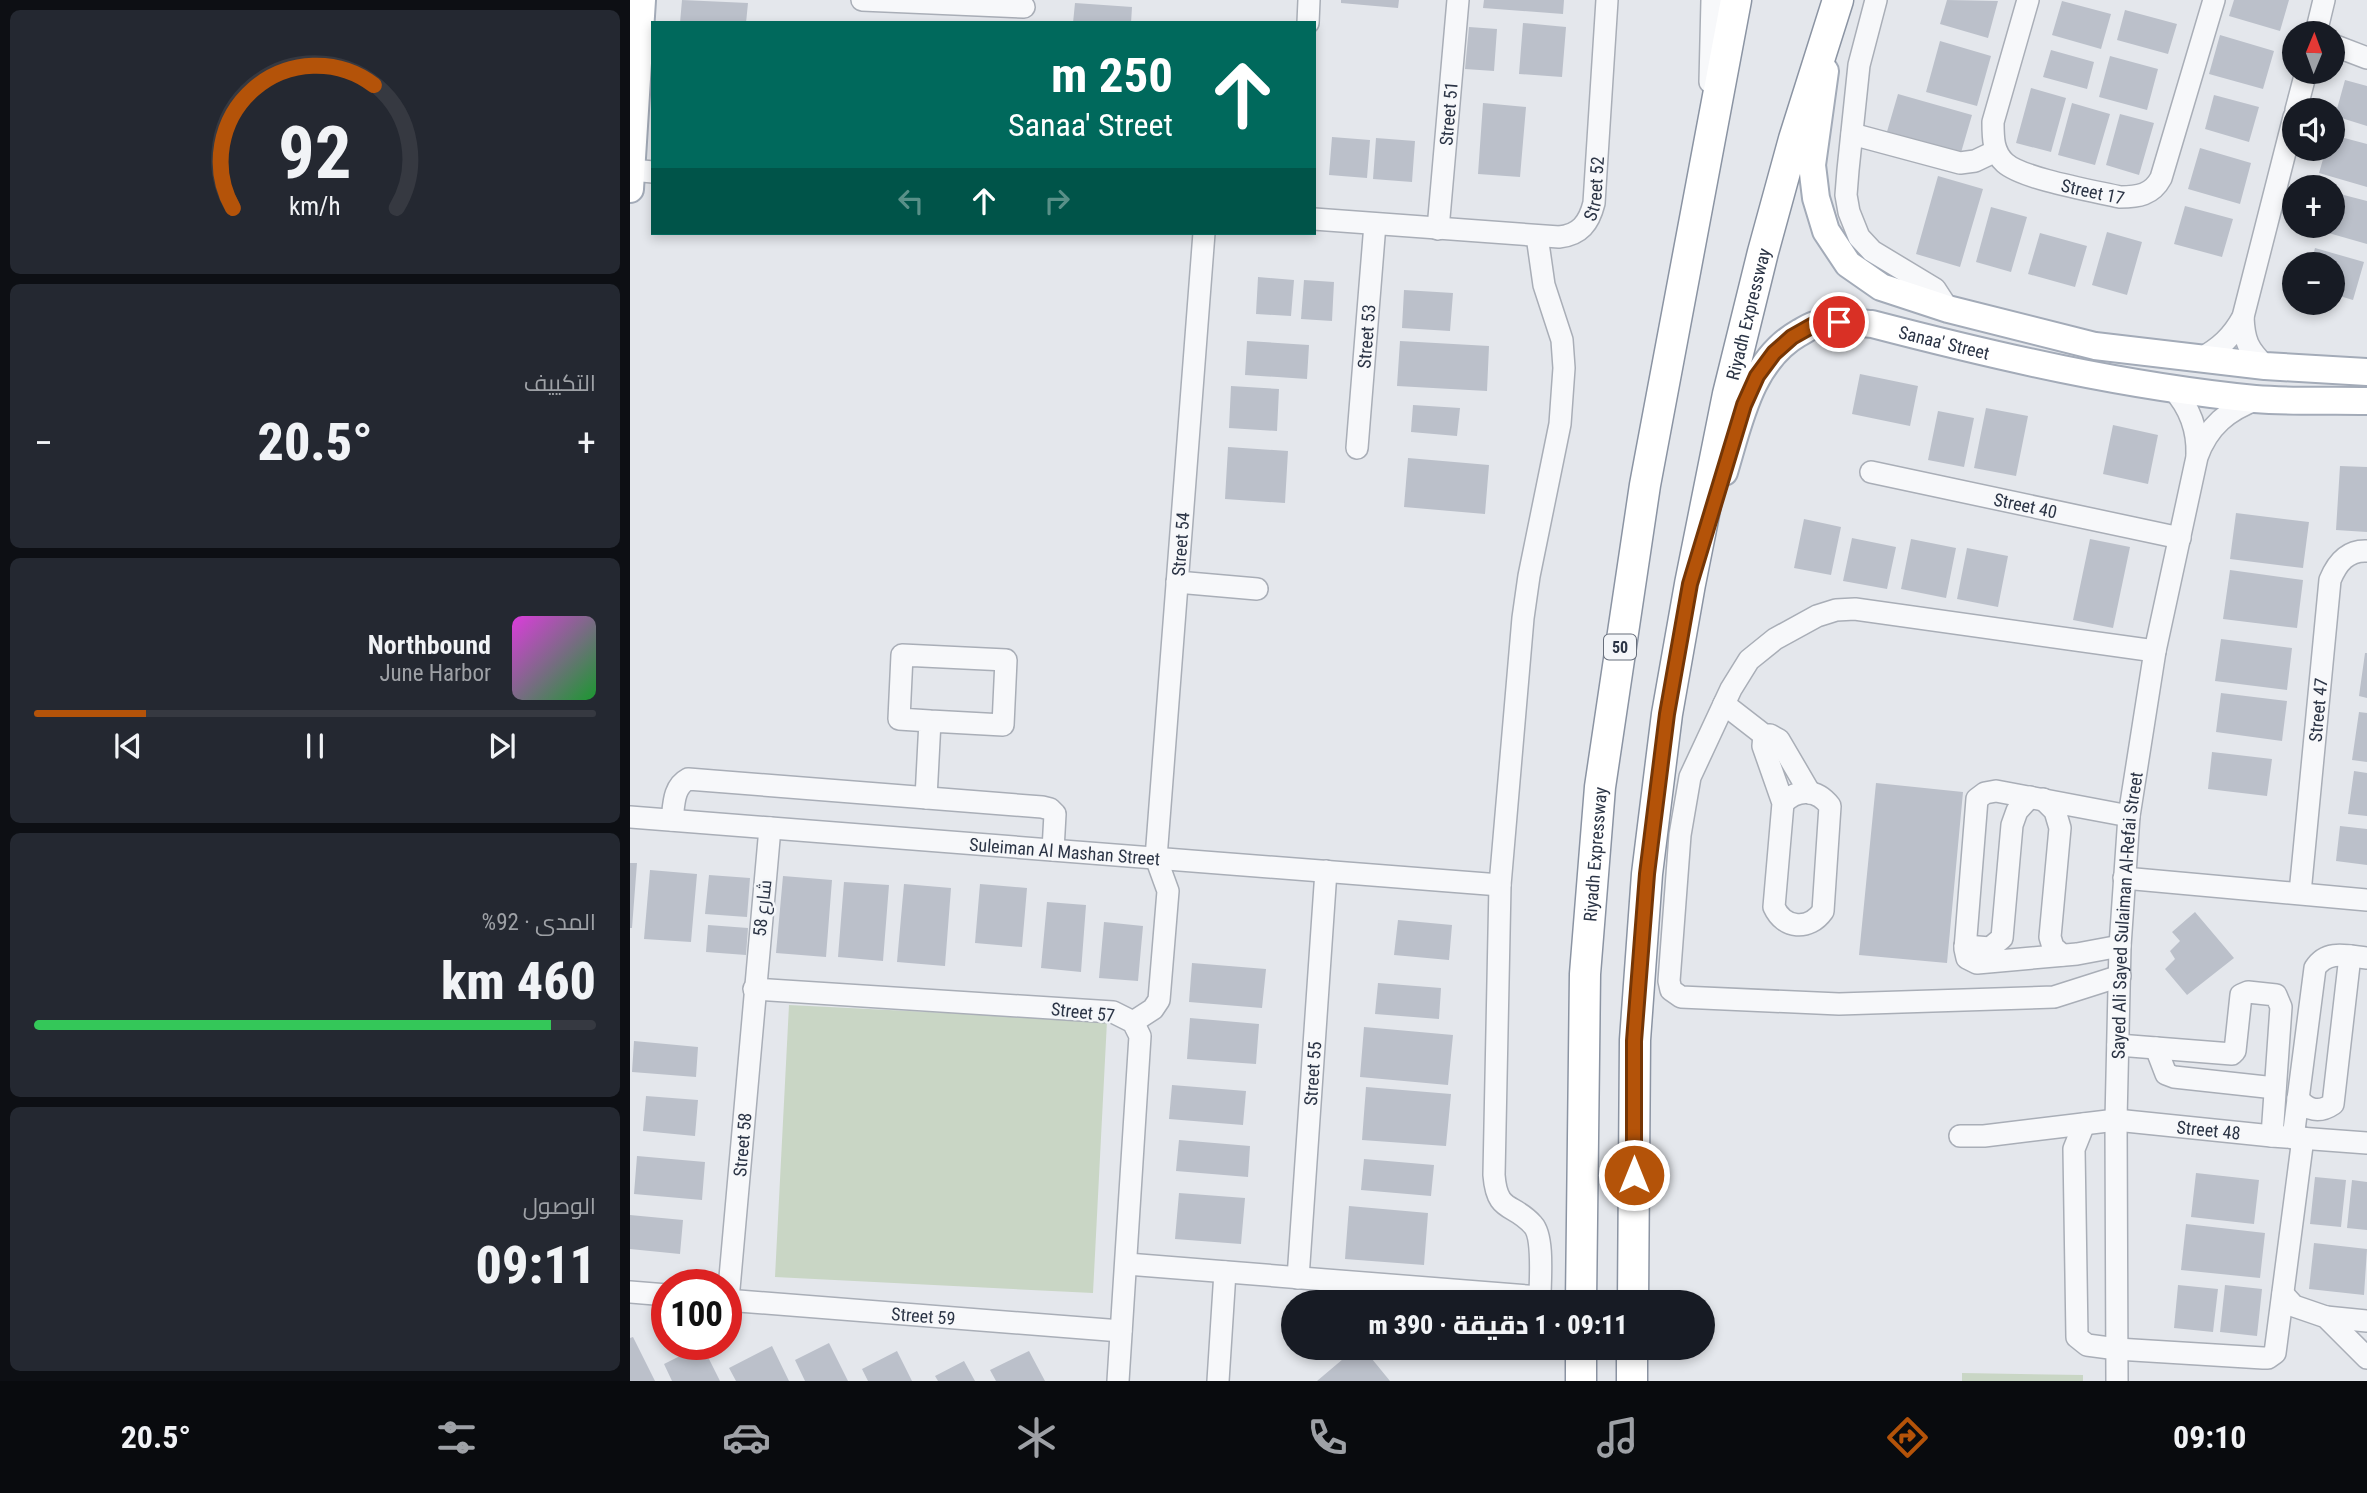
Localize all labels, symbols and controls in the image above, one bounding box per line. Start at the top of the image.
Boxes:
north arrow [2282,21,2345,84]
map controls [2282,21,2345,315]
text: 250 m [1051,47,1173,104]
icon: ahead [1197,49,1288,140]
street label: Street 51 [1435,81,1461,146]
button: sound [2282,98,2345,161]
text: Sanaa' Street [1008,106,1173,144]
text: 92 [278,110,352,196]
street label: Street 52 [1578,156,1607,224]
street label: Street 17 [2059,174,2127,208]
button: + [2282,175,2345,238]
icon: left [892,182,930,220]
icon: ahead [965,182,1003,220]
icon: right [1038,182,1076,220]
text: km/h [289,192,341,221]
street label: Riyadh Expressway [1721,245,1774,382]
button: − [2282,252,2345,315]
pin [1809,292,1869,352]
icon: arrive [1820,303,1858,341]
street label: Street 53 [1353,304,1379,369]
street label: Sanaa' Street [1897,321,1992,363]
text: التكييف [524,370,596,397]
text: 20.5° [257,412,373,473]
text: − [34,421,53,465]
text: + [577,421,596,465]
street label: Street 40 [1992,488,2059,522]
street label: Street 54 [1167,511,1193,577]
text: Northbound [368,630,491,660]
road number: 50 [1604,634,1636,660]
text: June Harbor [379,660,491,687]
street label: Street 47 [2304,677,2331,743]
icon: previous [109,727,147,765]
icon: pause [296,727,334,765]
icon: next [483,727,521,765]
street label: Sayed Ali Sayed Sulaiman Al-Refai Street [2107,770,2146,1059]
street label: Riyadh Expressway [1579,786,1611,923]
street label: Suleiman Al Mashan Street [968,833,1161,869]
street label: شارع 58 [749,879,777,938]
text: المدى · 92% [482,909,596,936]
text: 460 km [441,951,596,1012]
street label: Street 57 [1050,998,1116,1026]
street label: Street 55 [1299,1041,1325,1106]
street label: Street 58 [729,1112,755,1177]
street label: Street 48 [2176,1116,2242,1143]
position arrow [1597,1138,1671,1212]
text: الوصول [523,1193,596,1220]
text: 09:11 [476,1235,596,1296]
speed limit sign: 100 [651,1269,742,1360]
street label: Street 59 [891,1303,956,1328]
text: 09:11 · 1 دقيقة · 390 m [1368,1310,1628,1340]
icon: filters [432,1413,481,1462]
icon: car [722,1413,771,1462]
icon: climate [1012,1413,1061,1462]
icon: phone [1303,1413,1352,1462]
icon: music [1593,1413,1642,1462]
icon: directions [1883,1413,1932,1462]
text: 20.5° [121,1418,191,1456]
text: 09:10 [2173,1418,2246,1456]

